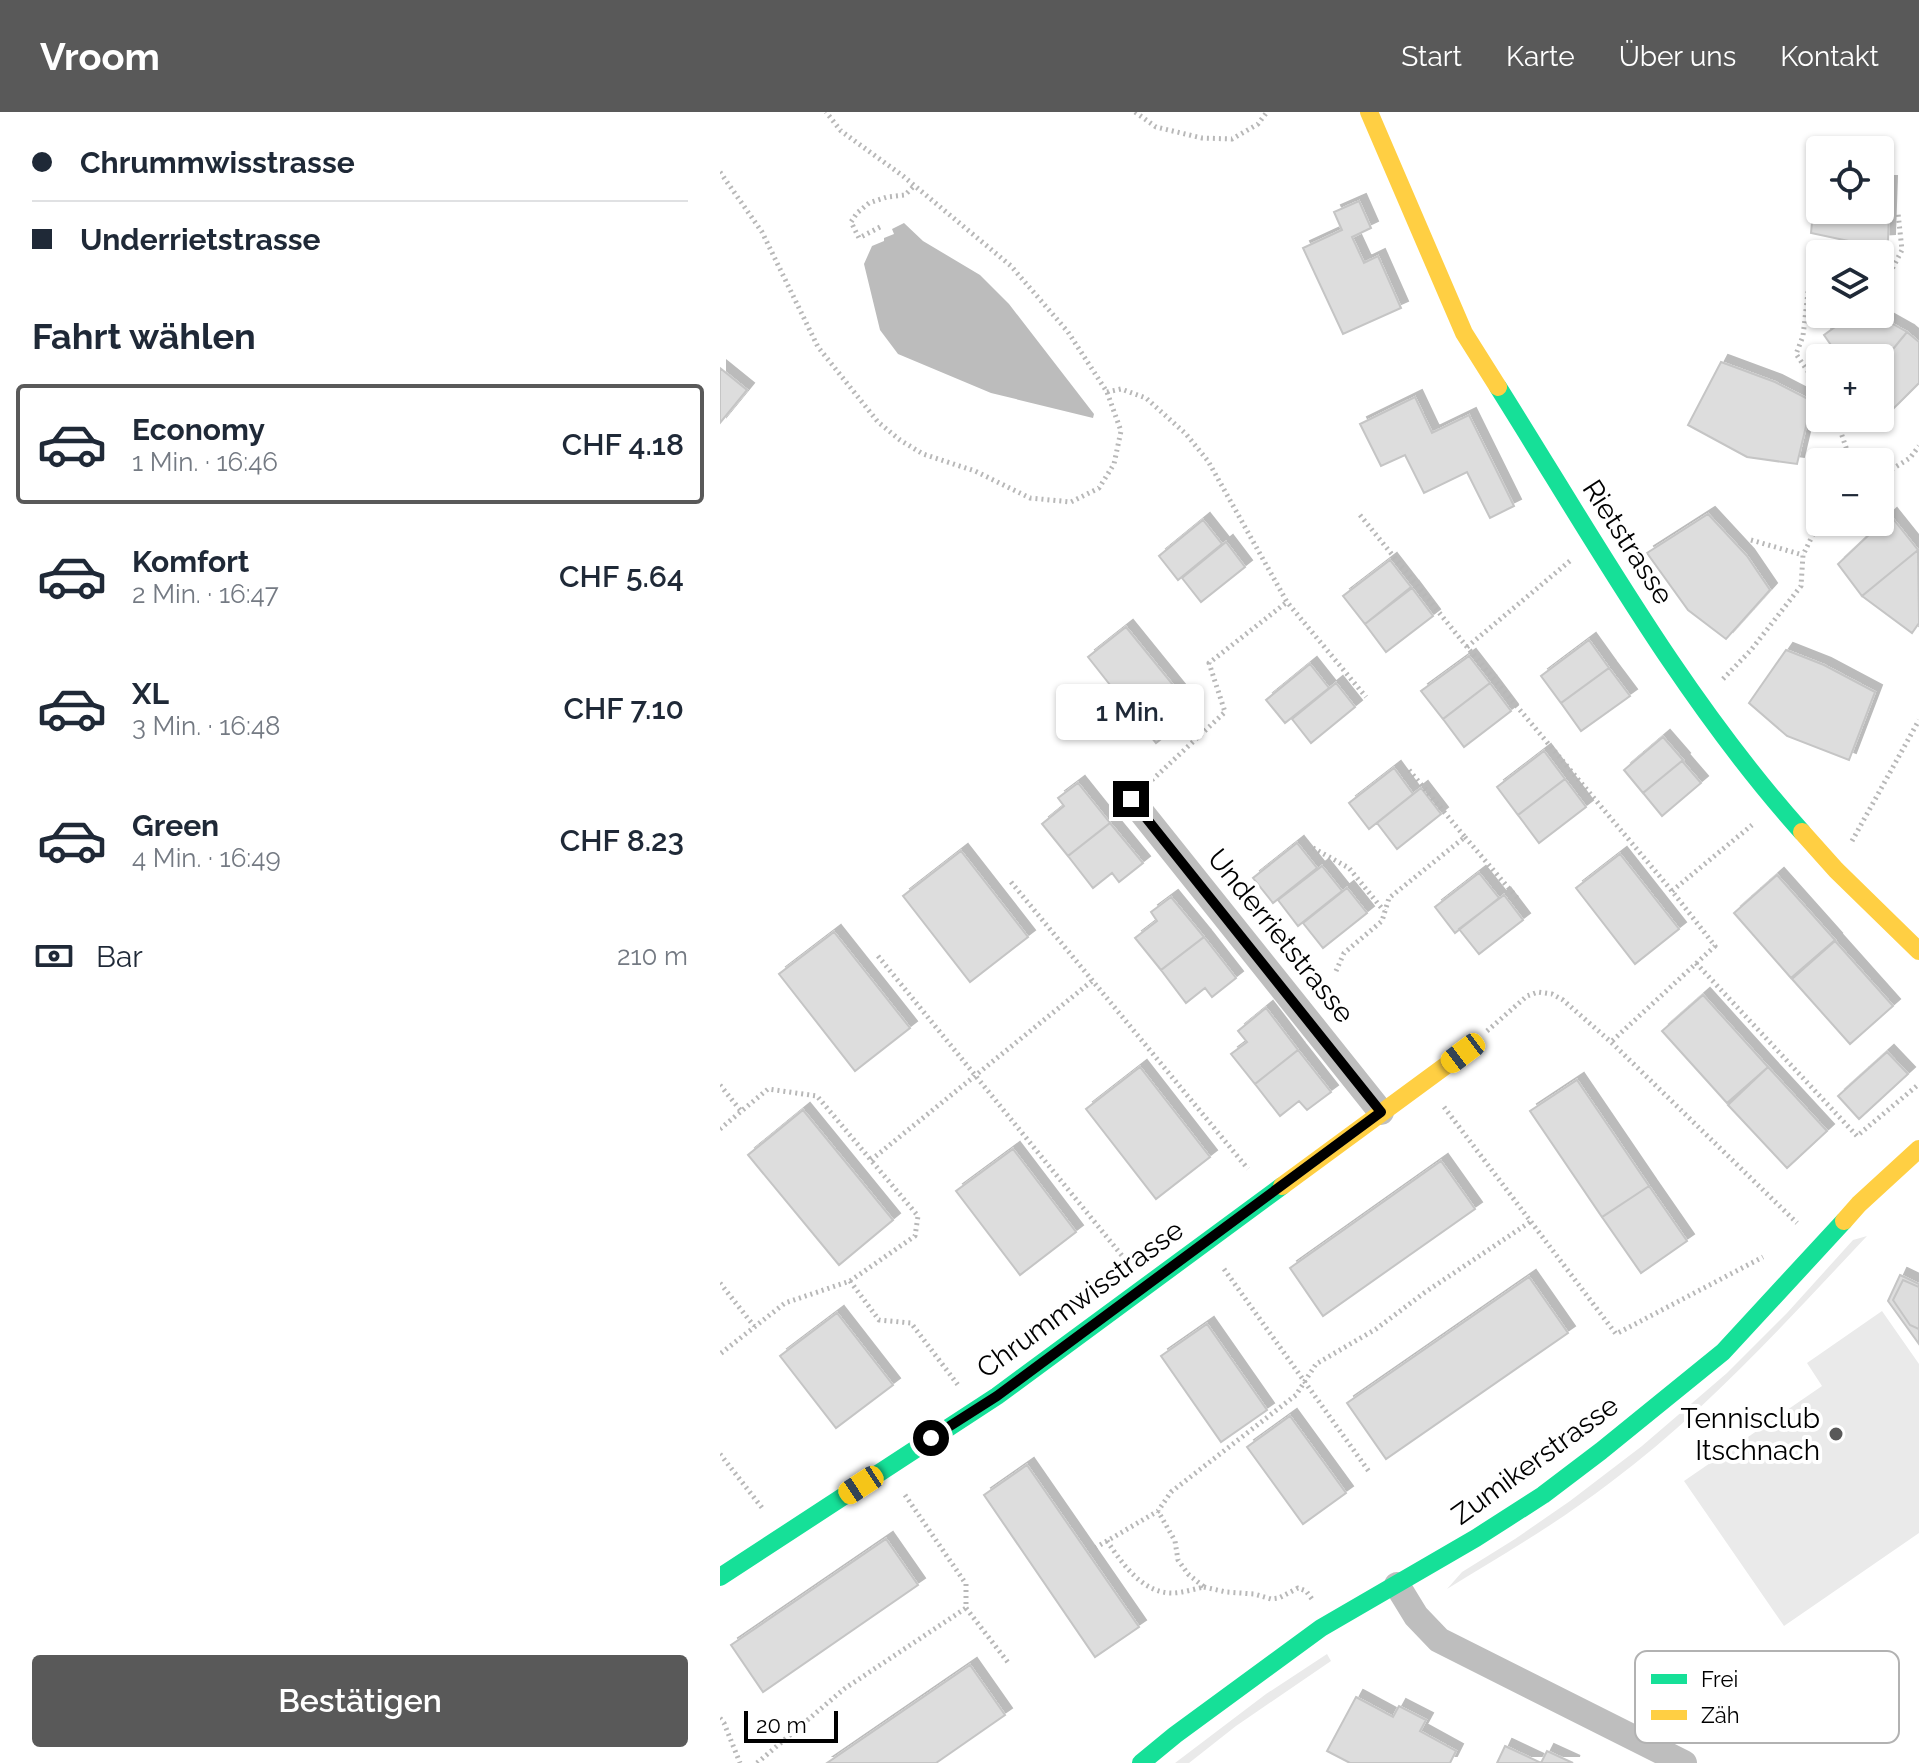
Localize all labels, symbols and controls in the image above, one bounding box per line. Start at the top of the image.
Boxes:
text: Vroom [40,34,160,79]
text: Start [1401,40,1462,73]
text: Karte [1506,40,1575,73]
text: Über uns [1619,40,1736,73]
text: Kontakt [1780,40,1879,73]
map controls [1806,136,1894,536]
button: locate [1806,136,1894,224]
text: Chrummwisstrasse [80,145,355,180]
text: Underrietstrasse [80,222,321,257]
button: layers [1806,240,1894,328]
text: Fahrt wählen [32,315,256,357]
button: + [1806,344,1894,432]
icon: car [36,408,108,480]
text: Economy [132,412,265,447]
text: CHF 4.18 [562,427,684,462]
text: 1 Min. · 16:46 [132,447,278,477]
button: − [1806,448,1894,536]
street label: Rietstrasse [1576,474,1680,610]
icon: car [36,540,108,612]
text: Komfort [132,544,249,579]
text: CHF 5.64 [559,559,684,594]
text: 2 Min. · 16:47 [132,579,279,609]
icon: car [36,672,108,744]
text: XL [132,676,169,711]
callout: 1 Min. [1057,683,1205,739]
text: CHF 7.10 [564,691,684,726]
text: 1 Min. [1096,697,1164,727]
text: 3 Min. · 16:48 [132,711,281,741]
route end [1113,781,1149,817]
icon: car [36,804,108,876]
text: Green [132,808,219,843]
text: CHF 8.23 [560,823,684,858]
street label: Underrietstrasse [1201,842,1361,1030]
text: 4 Min. · 16:49 [132,843,281,873]
icon: cash [32,934,76,978]
text: Bar [96,939,143,974]
text: 210 m [617,941,688,971]
car [1437,1029,1489,1077]
street label: Chrummwisstrasse [970,1213,1190,1385]
street label: Zumikerstrasse [1445,1389,1625,1531]
place label: Tennisclub Itschnach [1680,1402,1820,1467]
route start [913,1420,949,1456]
marker: Tennisclub Itschnach [1827,1425,1845,1443]
car [834,1462,888,1508]
legend [1635,1651,1899,1743]
button: Bestätigen [32,1655,688,1747]
text: Frei [1701,1666,1738,1692]
text: Zäh [1701,1702,1740,1728]
scale bar [744,1707,838,1743]
text: 20 m [756,1712,807,1738]

